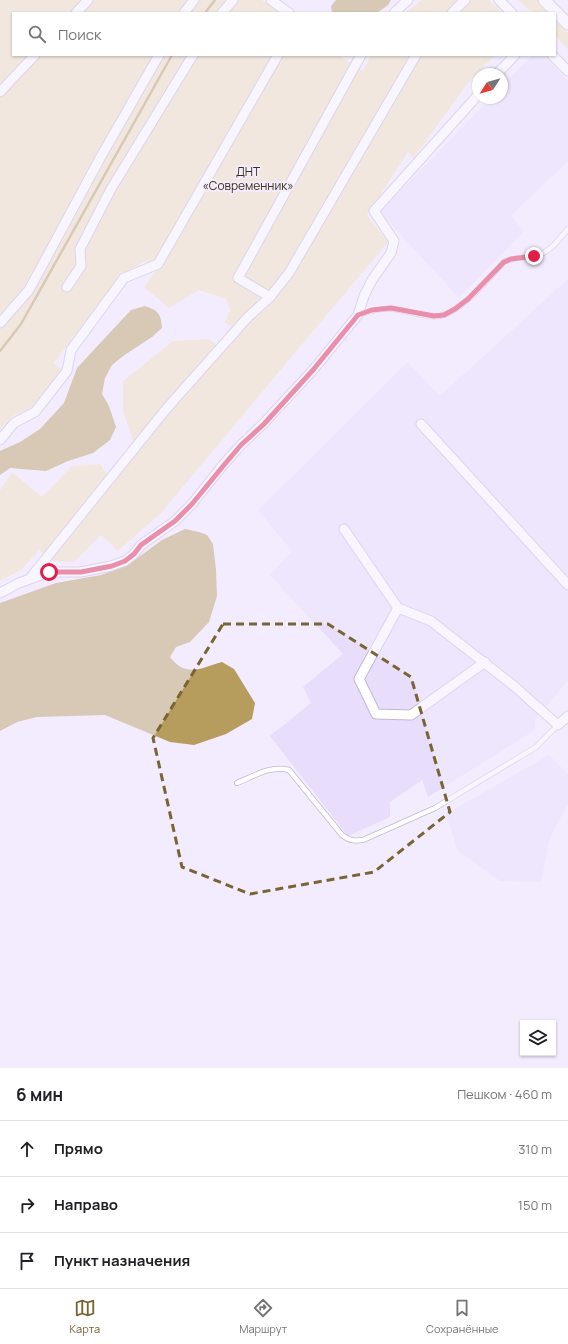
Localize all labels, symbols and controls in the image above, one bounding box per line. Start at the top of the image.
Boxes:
search box [12,12,556,56]
icon: search [26,23,48,45]
text: Поиск [58,24,102,45]
north arrow [472,68,508,104]
park label: ДНТ «Современник» [202,163,294,194]
route end [525,247,543,265]
route start [40,563,58,581]
map controls [520,1020,556,1056]
button: layers [520,1020,556,1056]
text: 6 мин [16,1083,63,1106]
text: Пешком · 460 m [457,1085,552,1103]
icon: ahead [16,1138,38,1160]
text: Прямо [54,1138,103,1159]
text: 310 m [518,1140,552,1158]
icon: right [16,1194,38,1216]
text: Направо [54,1194,118,1215]
text: 150 m [518,1196,552,1214]
icon: arrive [16,1250,38,1272]
text: Пункт назначения [54,1250,190,1271]
tab: Карта [70,1297,100,1336]
tab: Маршрут [239,1297,287,1336]
tab: Сохранённые [426,1297,498,1336]

